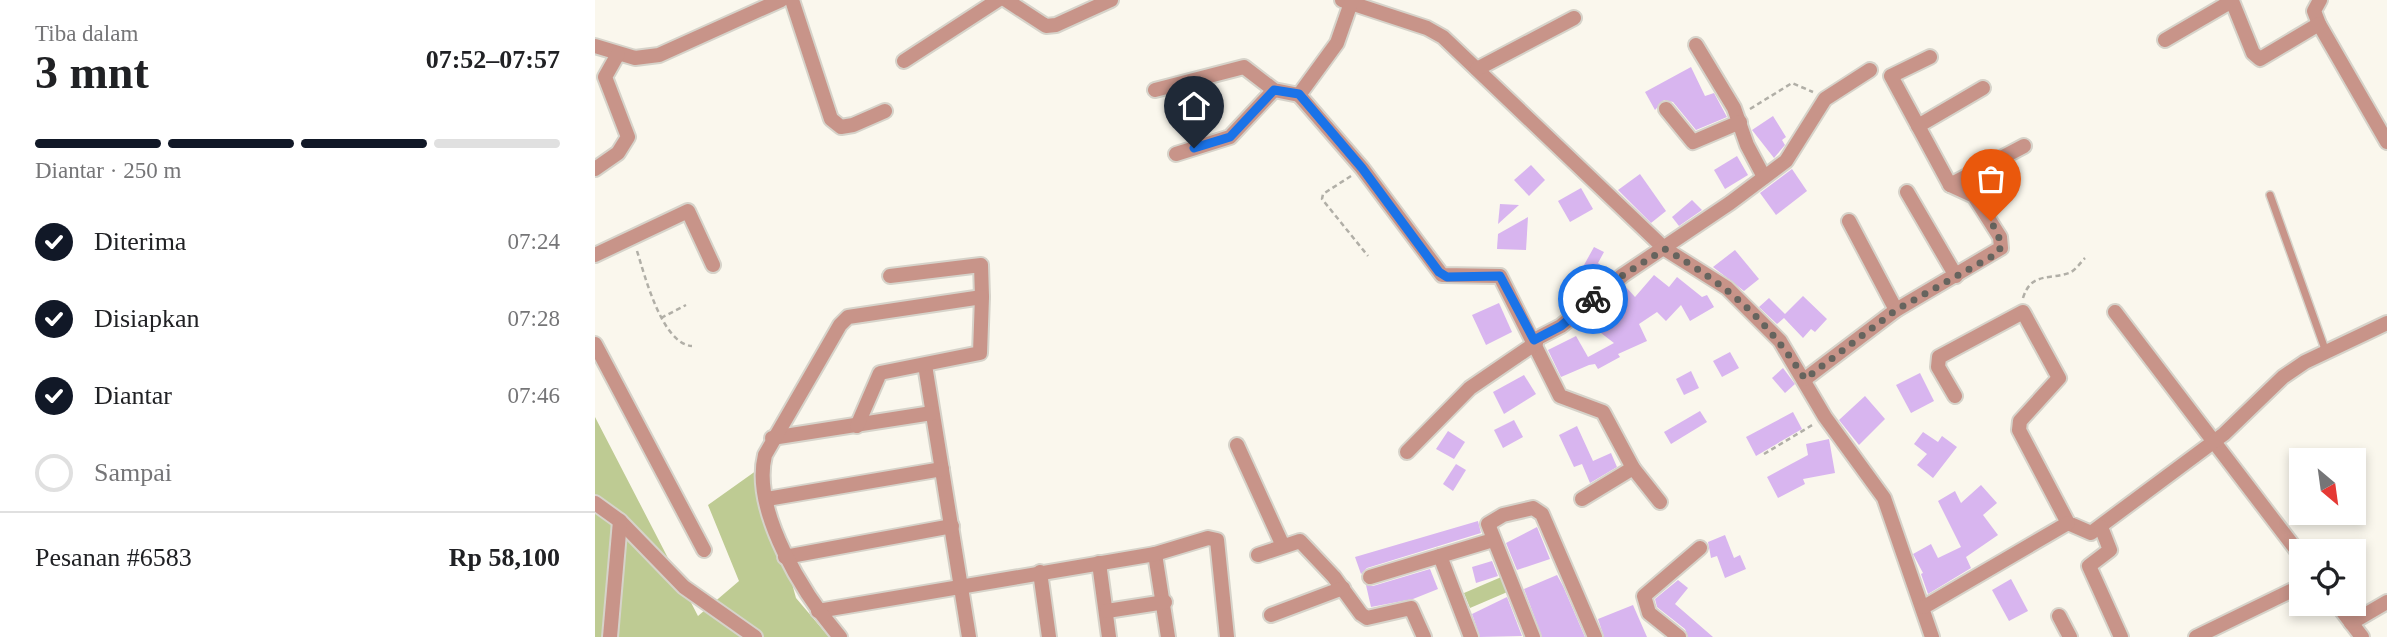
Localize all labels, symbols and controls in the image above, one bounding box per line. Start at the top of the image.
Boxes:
text: Tiba dalam [35,21,138,46]
text: 07:52–07:57 [426,45,560,74]
text: 3 mnt [35,47,149,98]
pin [1164,76,1224,148]
icon: home [1175,87,1213,125]
pin [1961,149,2021,221]
text: Diantar · 250 m [35,158,181,183]
icon: bag [1972,160,2010,198]
icon: check [35,223,73,261]
text: Diterima [94,227,186,256]
text: 07:24 [508,229,560,254]
courier [1558,264,1628,334]
icon: bike [1574,280,1612,318]
icon: check [35,300,73,338]
text: Disiapkan [94,304,199,333]
text: 07:28 [508,306,560,331]
icon: check [35,377,73,415]
text: Diantar [94,381,172,410]
text: 07:46 [508,383,560,408]
north arrow [2289,448,2366,525]
map controls [2289,448,2366,616]
text: Sampai [94,458,172,487]
button: locate [2289,539,2366,616]
text: Pesanan #6583 [35,543,192,572]
text: Rp 58,100 [449,543,560,572]

